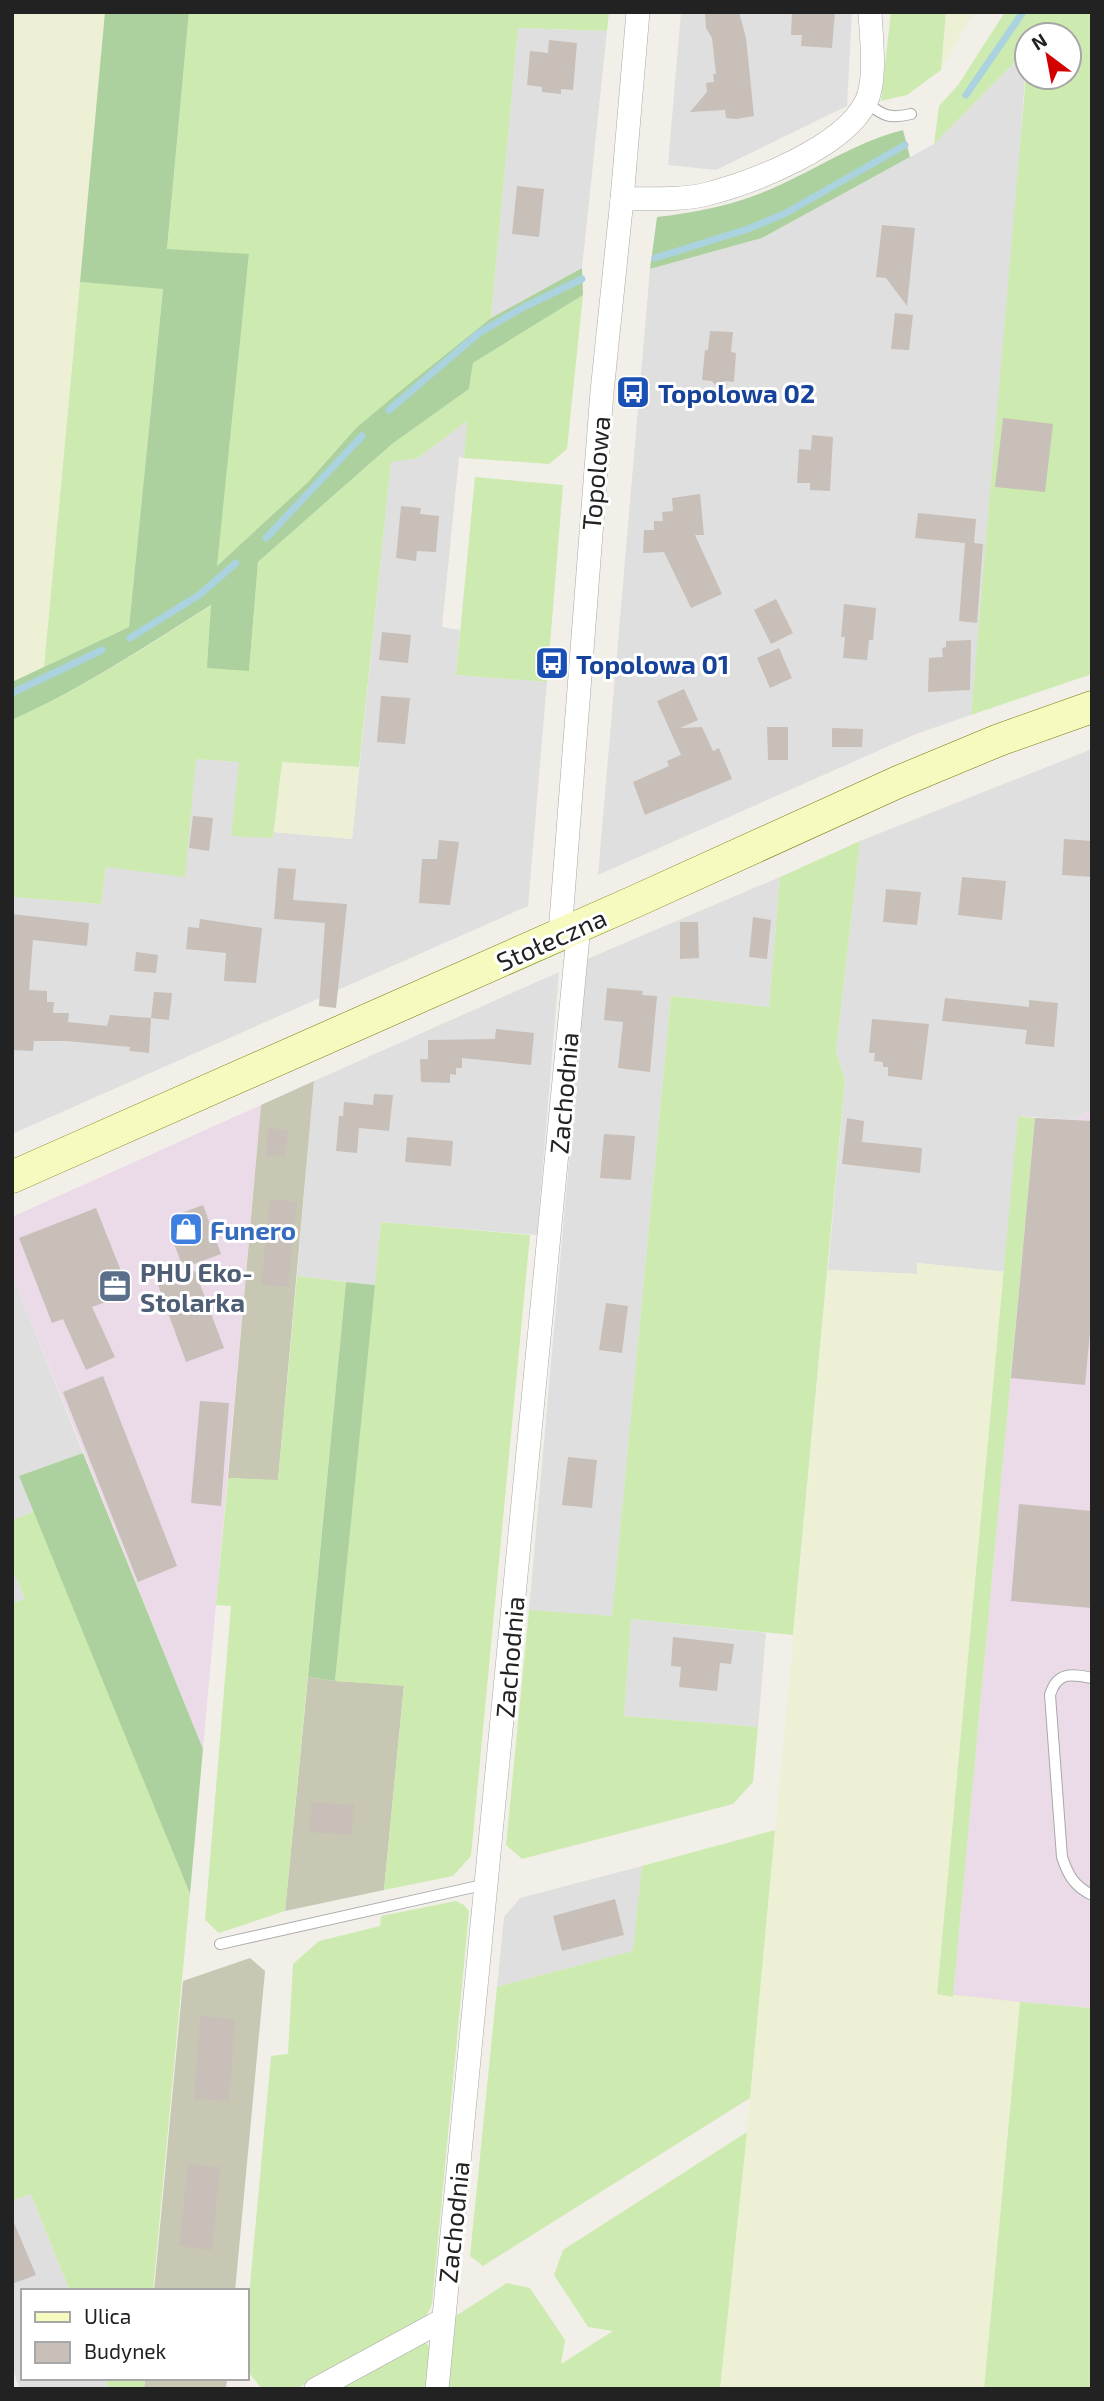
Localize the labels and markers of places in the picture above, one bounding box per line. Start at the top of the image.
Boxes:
bus stop icon: Topolowa 02 [614,373,652,411]
place label: Topolowa 02 [658,377,815,408]
bus stop icon: Topolowa 01 [533,644,571,682]
place label: Topolowa 01 [576,648,729,679]
shop icon: Funero [167,1210,205,1248]
place label: Funero [210,1214,296,1245]
place label: PHU Eko- Stolarka [140,1256,253,1317]
office icon: PHU Eko- Stolarka [96,1267,134,1305]

